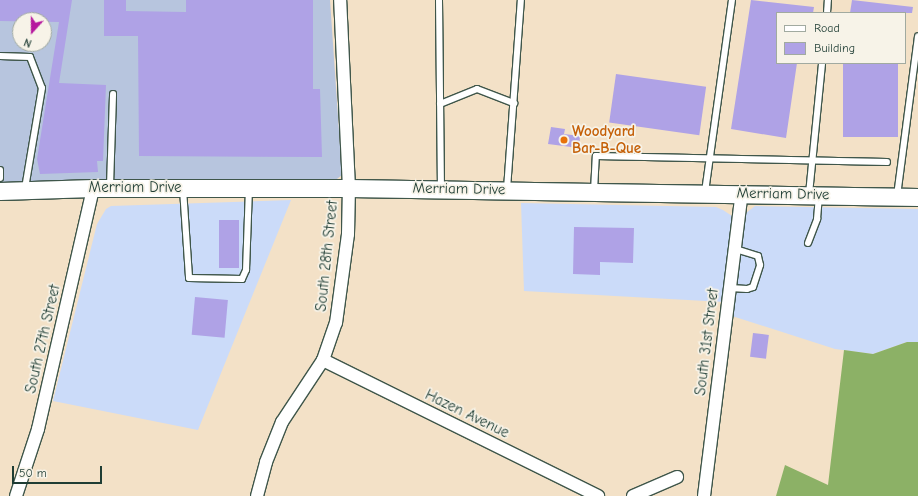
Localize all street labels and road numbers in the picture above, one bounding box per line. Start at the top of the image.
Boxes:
street label: Merriam Drive [89,179,181,197]
street label: Merriam Drive [412,179,506,199]
street label: Merriam Drive [736,184,830,204]
street label: South 28th Street [312,200,342,312]
street label: South 27th Street [22,283,64,395]
street label: South 31st Street [691,287,723,397]
street label: Hazen Avenue [422,386,512,442]

